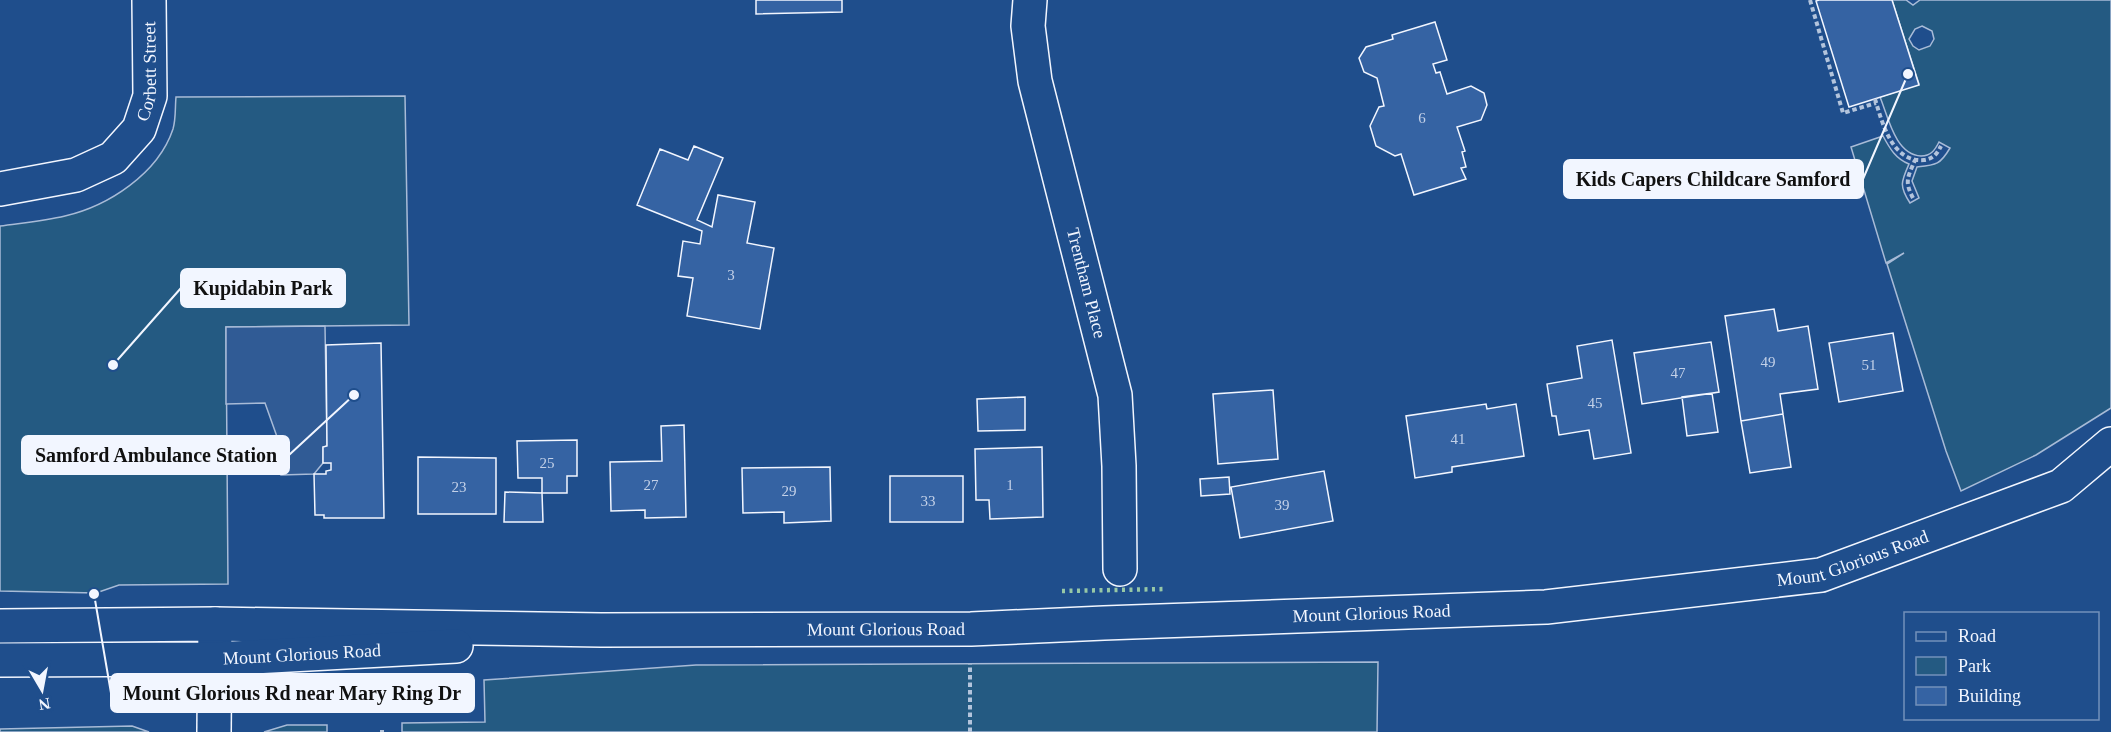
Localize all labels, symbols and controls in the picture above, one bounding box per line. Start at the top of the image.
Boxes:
street label: Corbett Street [132,21,160,124]
house number: 6 [1418,110,1426,126]
callout: Kids Capers Childcare Samford [1564,160,1863,198]
text: Kids Capers Childcare Samford [1576,168,1850,191]
street label: Trentham Place [1063,226,1110,340]
house number: 3 [727,267,735,283]
callout: Kupidabin Park [181,269,345,307]
text: Kupidabin Park [193,277,334,300]
house number: 49 [1761,354,1776,370]
house number: 51 [1862,357,1877,373]
house number: 47 [1671,365,1686,381]
house number: 45 [1588,395,1603,411]
house number: 41 [1451,431,1466,447]
callout: Samford Ambulance Station [22,436,289,474]
text: Samford Ambulance Station [35,444,277,466]
house number: 25 [540,455,555,471]
house number: 27 [644,477,659,493]
house number: 1 [1006,477,1014,493]
house number: 23 [452,479,467,495]
house number: 29 [782,483,797,499]
house number: 33 [921,493,936,509]
house number: 39 [1275,497,1290,513]
street label: Mount Glorious Road [1776,526,1931,590]
street label: Mount Glorious Road [1292,600,1451,626]
legend [1904,612,2099,720]
street label: Mount Glorious Road [807,619,965,639]
text: Road [1958,626,1996,646]
street label: Mount Glorious Road [222,640,381,669]
text: Park [1958,656,1991,676]
north arrow [12,660,72,720]
callout: Mount Glorious Rd near Mary Ring Dr [111,674,474,712]
text: Mount Glorious Rd near Mary Ring Dr [123,682,461,705]
text: Building [1958,686,2021,706]
text: N [37,695,52,714]

